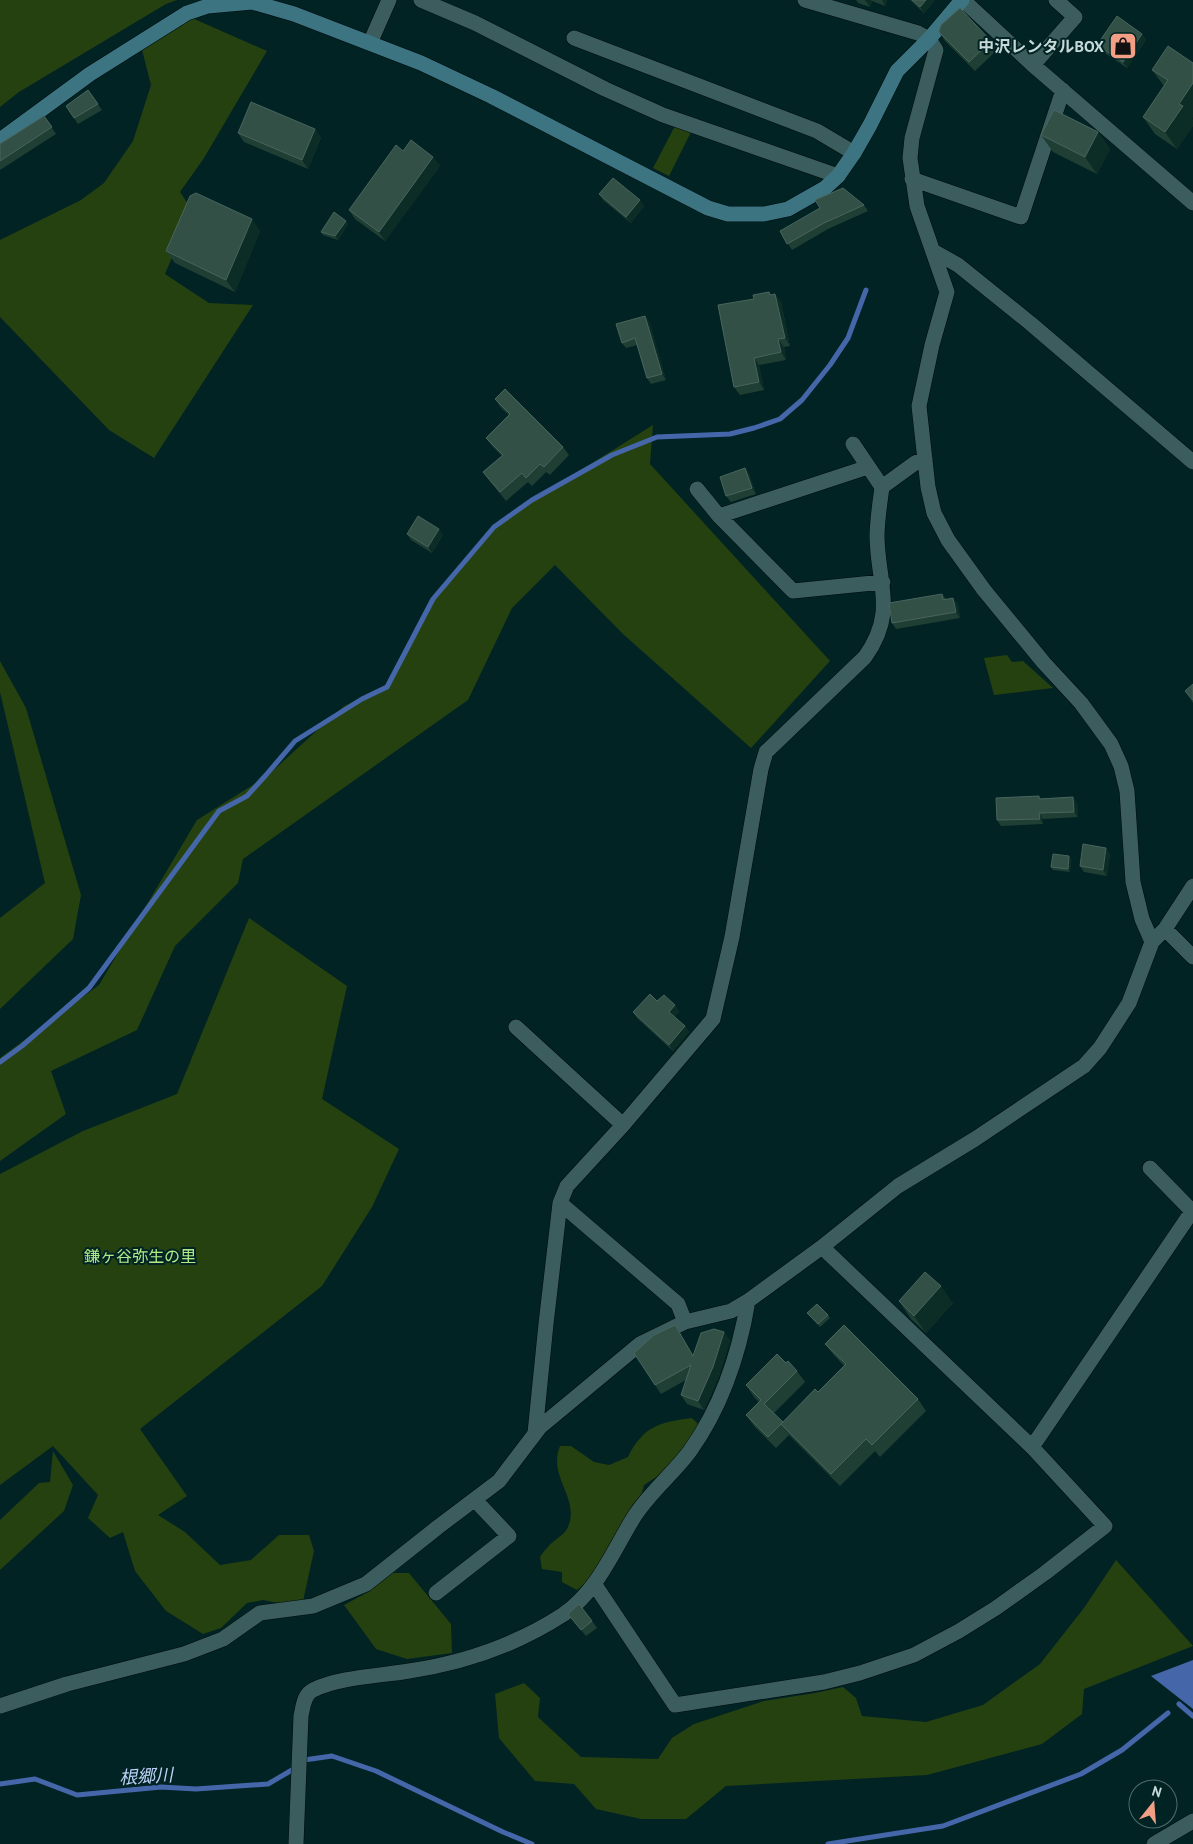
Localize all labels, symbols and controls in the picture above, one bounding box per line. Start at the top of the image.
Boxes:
shop icon: 中沢レンタルBOX [1108,31,1138,61]
place label: 中沢レンタルBOX [979,36,1104,56]
park label: 鎌ヶ谷弥生の里 [84,1246,196,1266]
water label: 根郷川 [118,1763,176,1789]
north arrow [1128,1779,1178,1829]
text: N [1150,1782,1164,1802]

